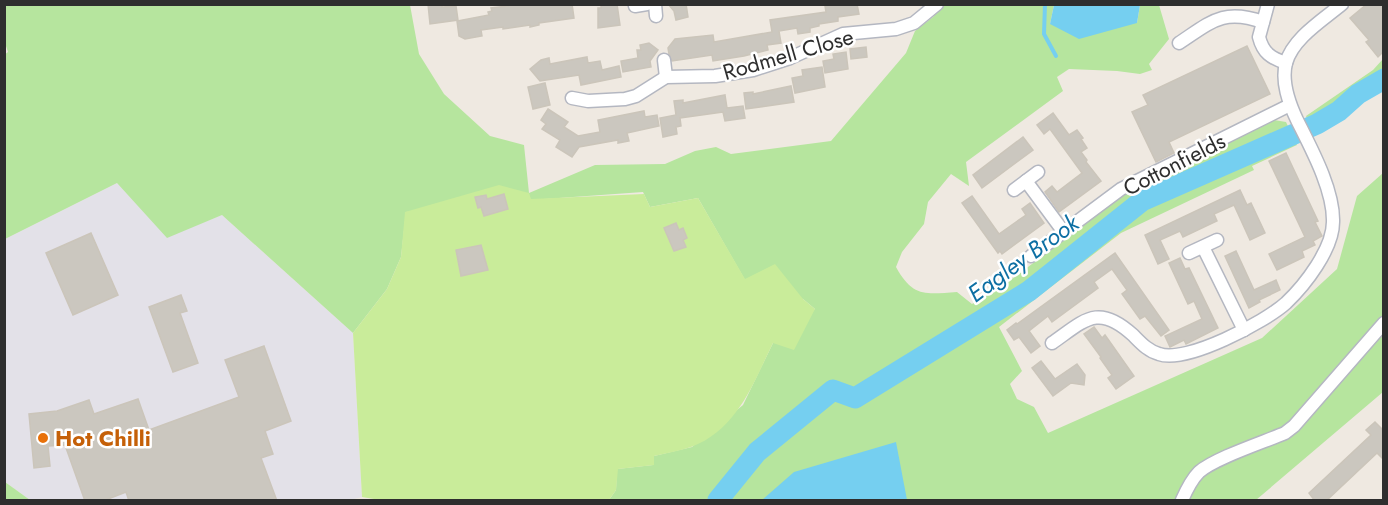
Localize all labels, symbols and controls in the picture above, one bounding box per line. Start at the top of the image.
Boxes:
street label: Rodmell Close [719,20,857,88]
street label: Cottonfields [1117,124,1231,203]
water label: Eagley Brook [960,205,1087,310]
place label: Hot Chilli [55,422,151,454]
marker: Hot Chilli [36,431,50,445]

